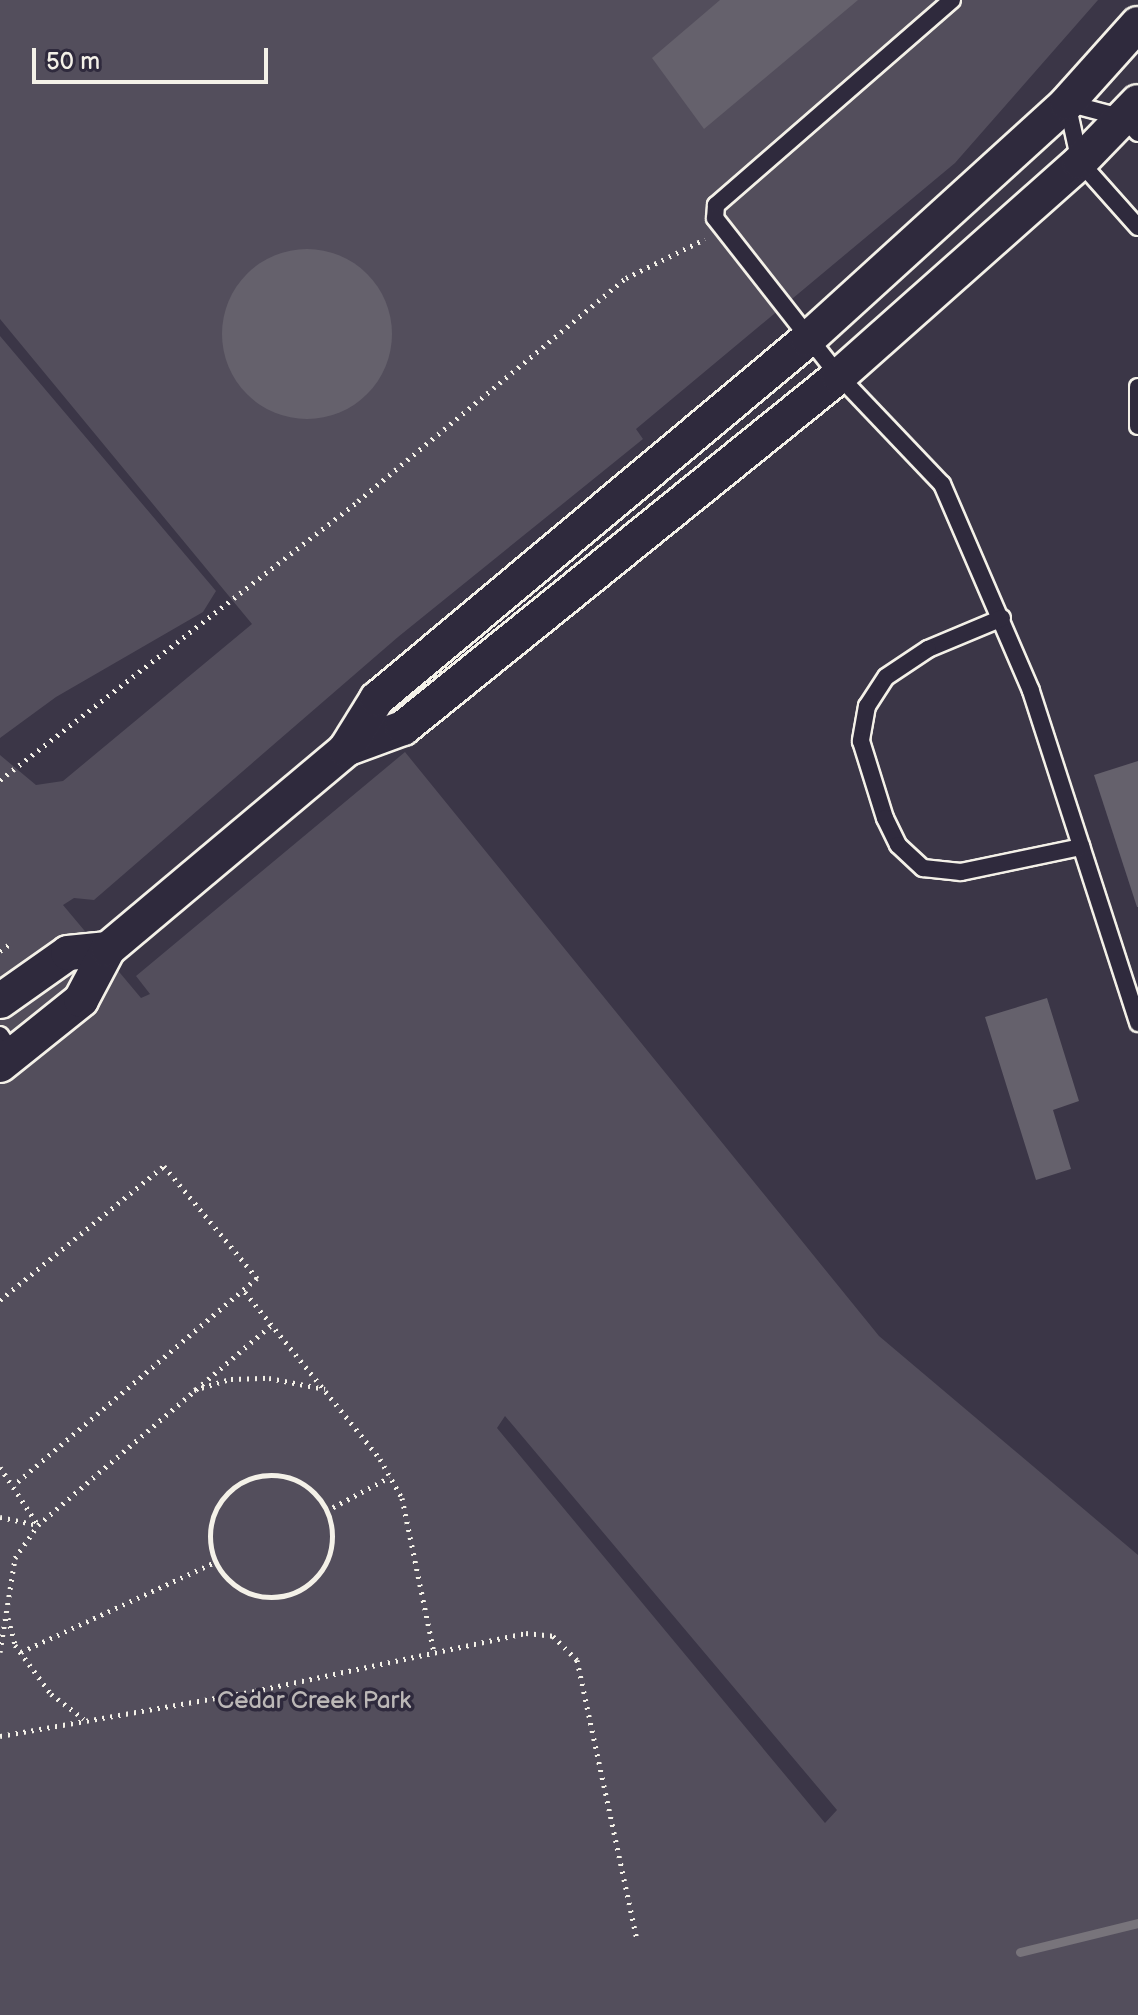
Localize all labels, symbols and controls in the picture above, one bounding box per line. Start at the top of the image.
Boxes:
scale bar [36,32,272,82]
text: 50 m [46,47,100,76]
park label: Cedar Creek Park [217,1687,411,1715]

